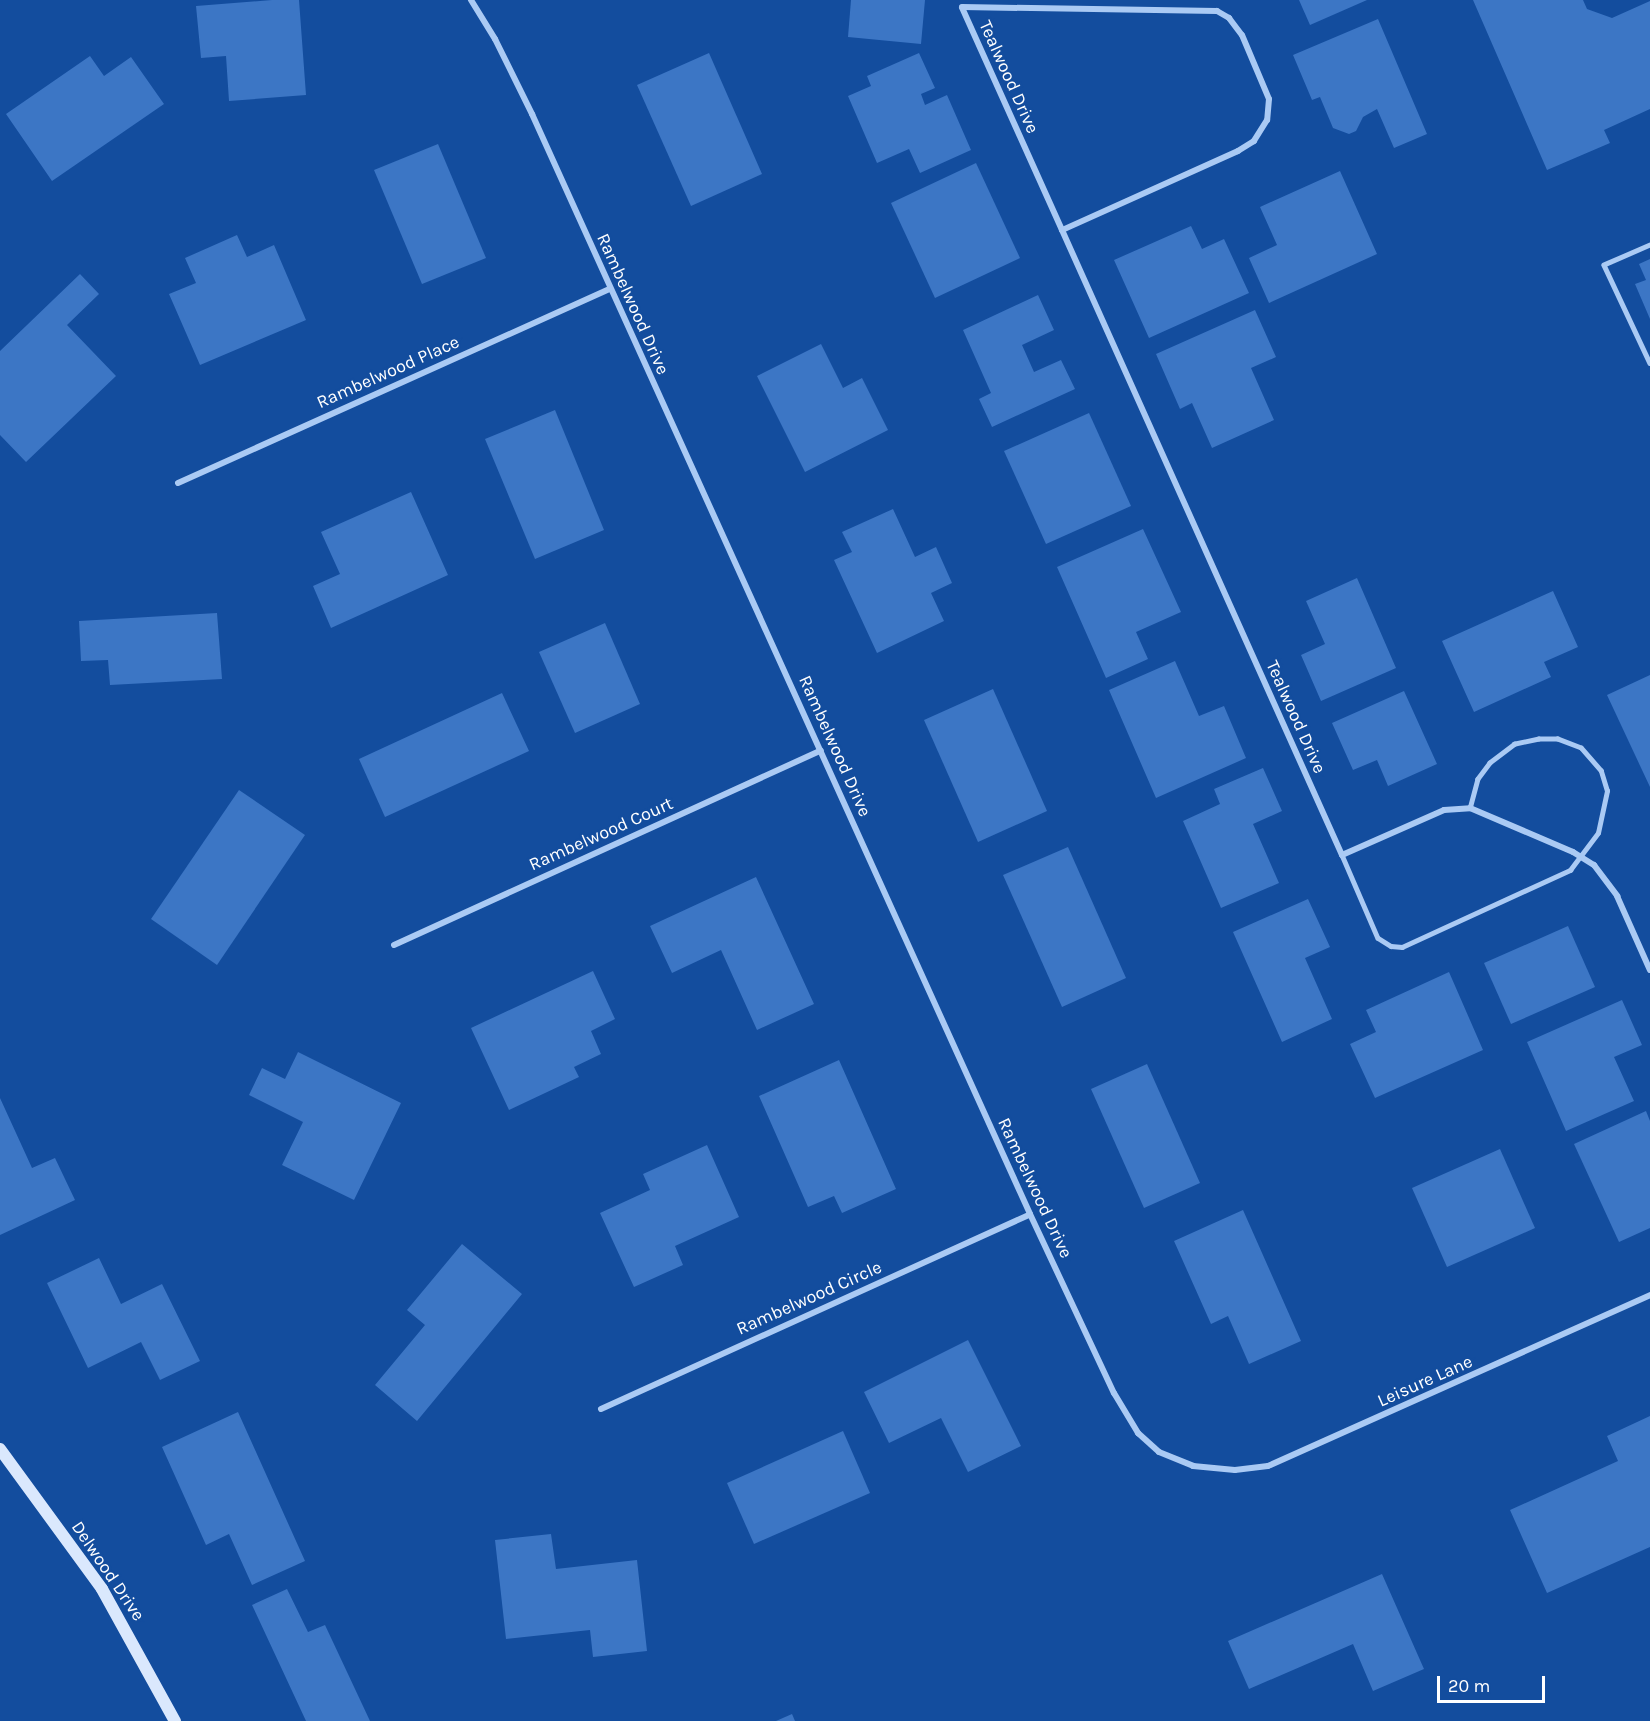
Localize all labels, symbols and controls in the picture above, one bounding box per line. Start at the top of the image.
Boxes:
street label: Tealwood Drive [974,17,1044,137]
street label: Rambelwood Drive [592,230,674,378]
street label: Rambelwood Place [313,331,463,413]
street label: Tealwood Drive [1261,657,1331,777]
street label: Rambelwood Drive [794,672,876,820]
street label: Rambelwood Court [526,793,676,875]
street label: Rambelwood Drive [993,1114,1077,1262]
street label: Rambelwood Circle [733,1256,885,1340]
street label: Leisure Lane [1374,1350,1476,1412]
street label: Delwood Drive [67,1517,149,1625]
scale bar [1440,1664,1548,1702]
text: 20 m [1448,1675,1490,1697]

